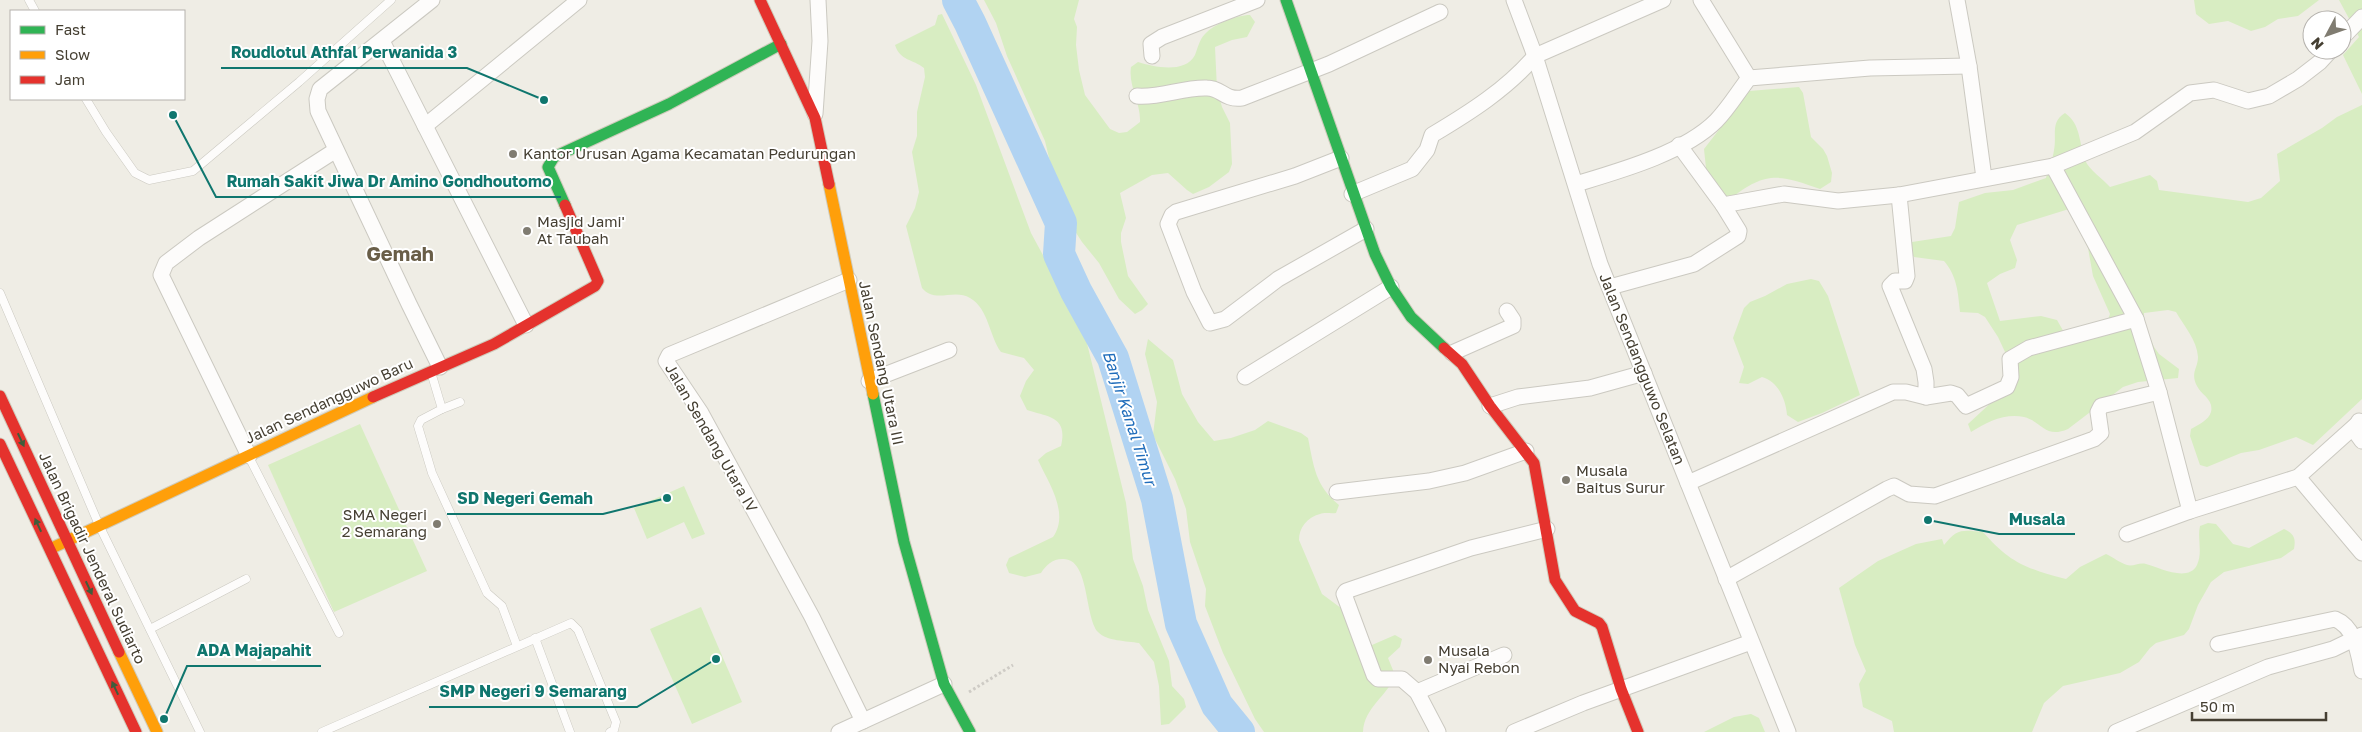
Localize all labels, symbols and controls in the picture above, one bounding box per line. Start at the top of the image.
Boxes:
legend [10,10,185,100]
north arrow [2302,10,2352,60]
text: Fast [55,20,86,38]
text: N [2307,34,2327,53]
callout: Roudlotul Athfal Perwanida 3 [221,37,467,68]
text: Roudlotul Athfal Perwanida 3 [231,42,458,62]
text: Slow [55,45,90,63]
text: Jam [55,70,85,88]
place label: Kantor Urusan Agama Kecamatan Pedurungan [523,144,856,162]
marker: Kantor Urusan Agama Kecamatan Pedurungan [507,148,519,160]
callout: Rumah Sakit Jiwa Dr Amino Gondhoutomo [216,166,561,197]
text: Rumah Sakit Jiwa Dr Amino Gondhoutomo [226,171,552,191]
place label: Masjid Jami' At Taubah [537,212,625,247]
marker: Masjid Jami' At Taubah [521,225,533,237]
district label: Gemah [366,241,434,265]
street label: Jalan Sendangguwo Selatan [1596,270,1690,467]
street label: Jalan Sendang Utara III [856,279,908,447]
water label: Banjir Kanal Timur [1099,348,1162,491]
street label: Jalan Sendangguwo Baru [242,353,415,447]
street label: Jalan Sendang Utara IV [662,360,762,515]
one-way arrow [16,433,25,448]
street label: Jalan Brigadir Jenderal Sudiarto [36,449,150,666]
place label: Musala Baitus Surur [1576,461,1665,496]
marker: Musala Baitus Surur [1560,474,1572,486]
callout: SD Negeri Gemah [447,483,603,514]
text: SD Negeri Gemah [457,488,593,508]
callout: Musala [1999,503,2075,534]
place label: SMA Negeri 2 Semarang [342,505,427,540]
text: Musala [2009,509,2065,529]
one-way arrow [33,518,41,532]
marker: SMA Negeri 2 Semarang [431,518,443,530]
one-way arrow [86,581,94,595]
callout: ADA Majapahit [187,635,321,666]
text: ADA Majapahit [197,640,311,660]
place label: Musala Nyai Rebon [1438,641,1520,676]
marker: Musala Nyai Rebon [1422,654,1434,666]
callout: SMP Negeri 9 Semarang [429,676,637,707]
one-way arrow [111,681,119,695]
text: SMP Negeri 9 Semarang [439,681,627,701]
scale bar [2192,690,2326,722]
text: 50 m [2200,697,2235,715]

